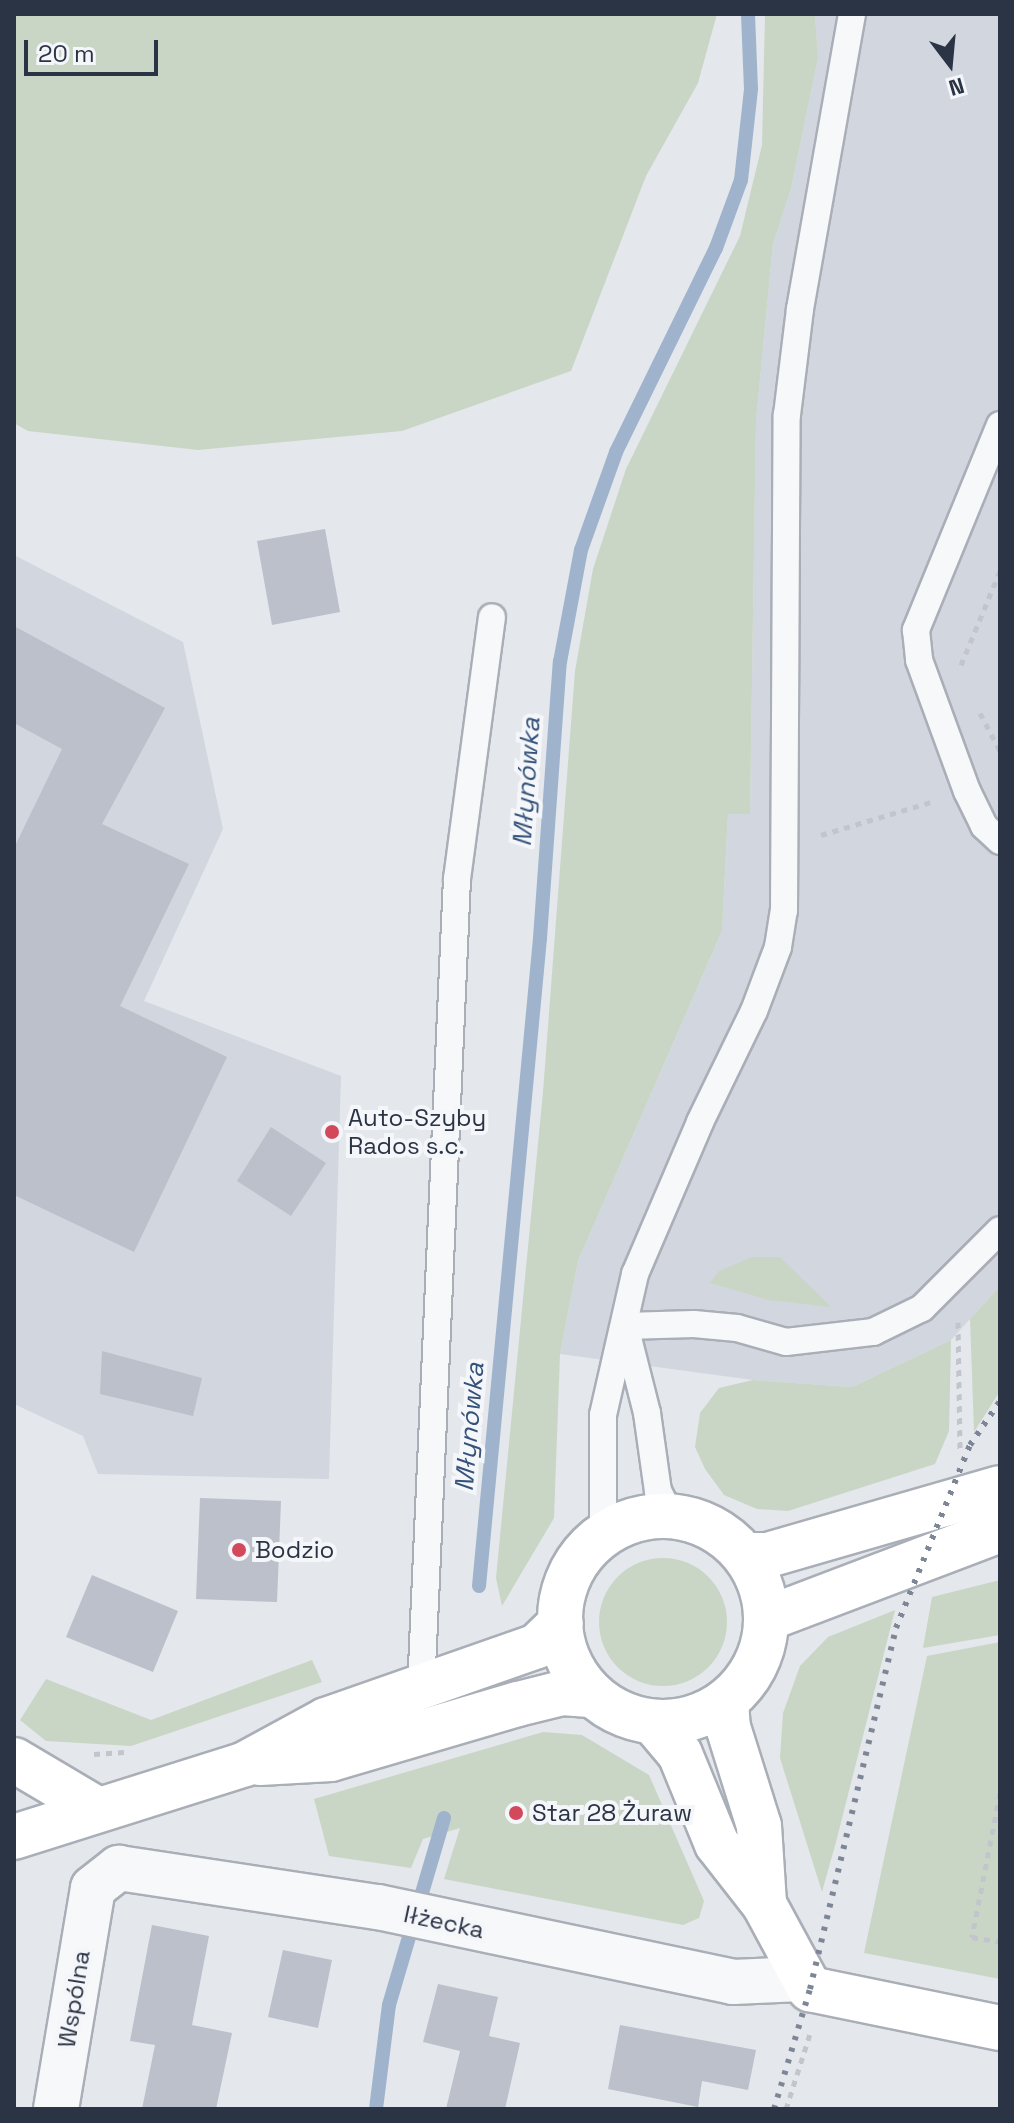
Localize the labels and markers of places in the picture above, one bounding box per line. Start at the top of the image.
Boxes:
place label: Auto-Szyby Rados s.c. [348,1104,486,1160]
marker: Auto-Szyby Rados s.c. [323,1123,341,1141]
place label: Bodzio [255,1536,334,1564]
marker: Bodzio [230,1541,248,1559]
place label: Star 28 Żuraw [532,1799,692,1827]
marker: Star 28 Żuraw [507,1804,525,1822]

